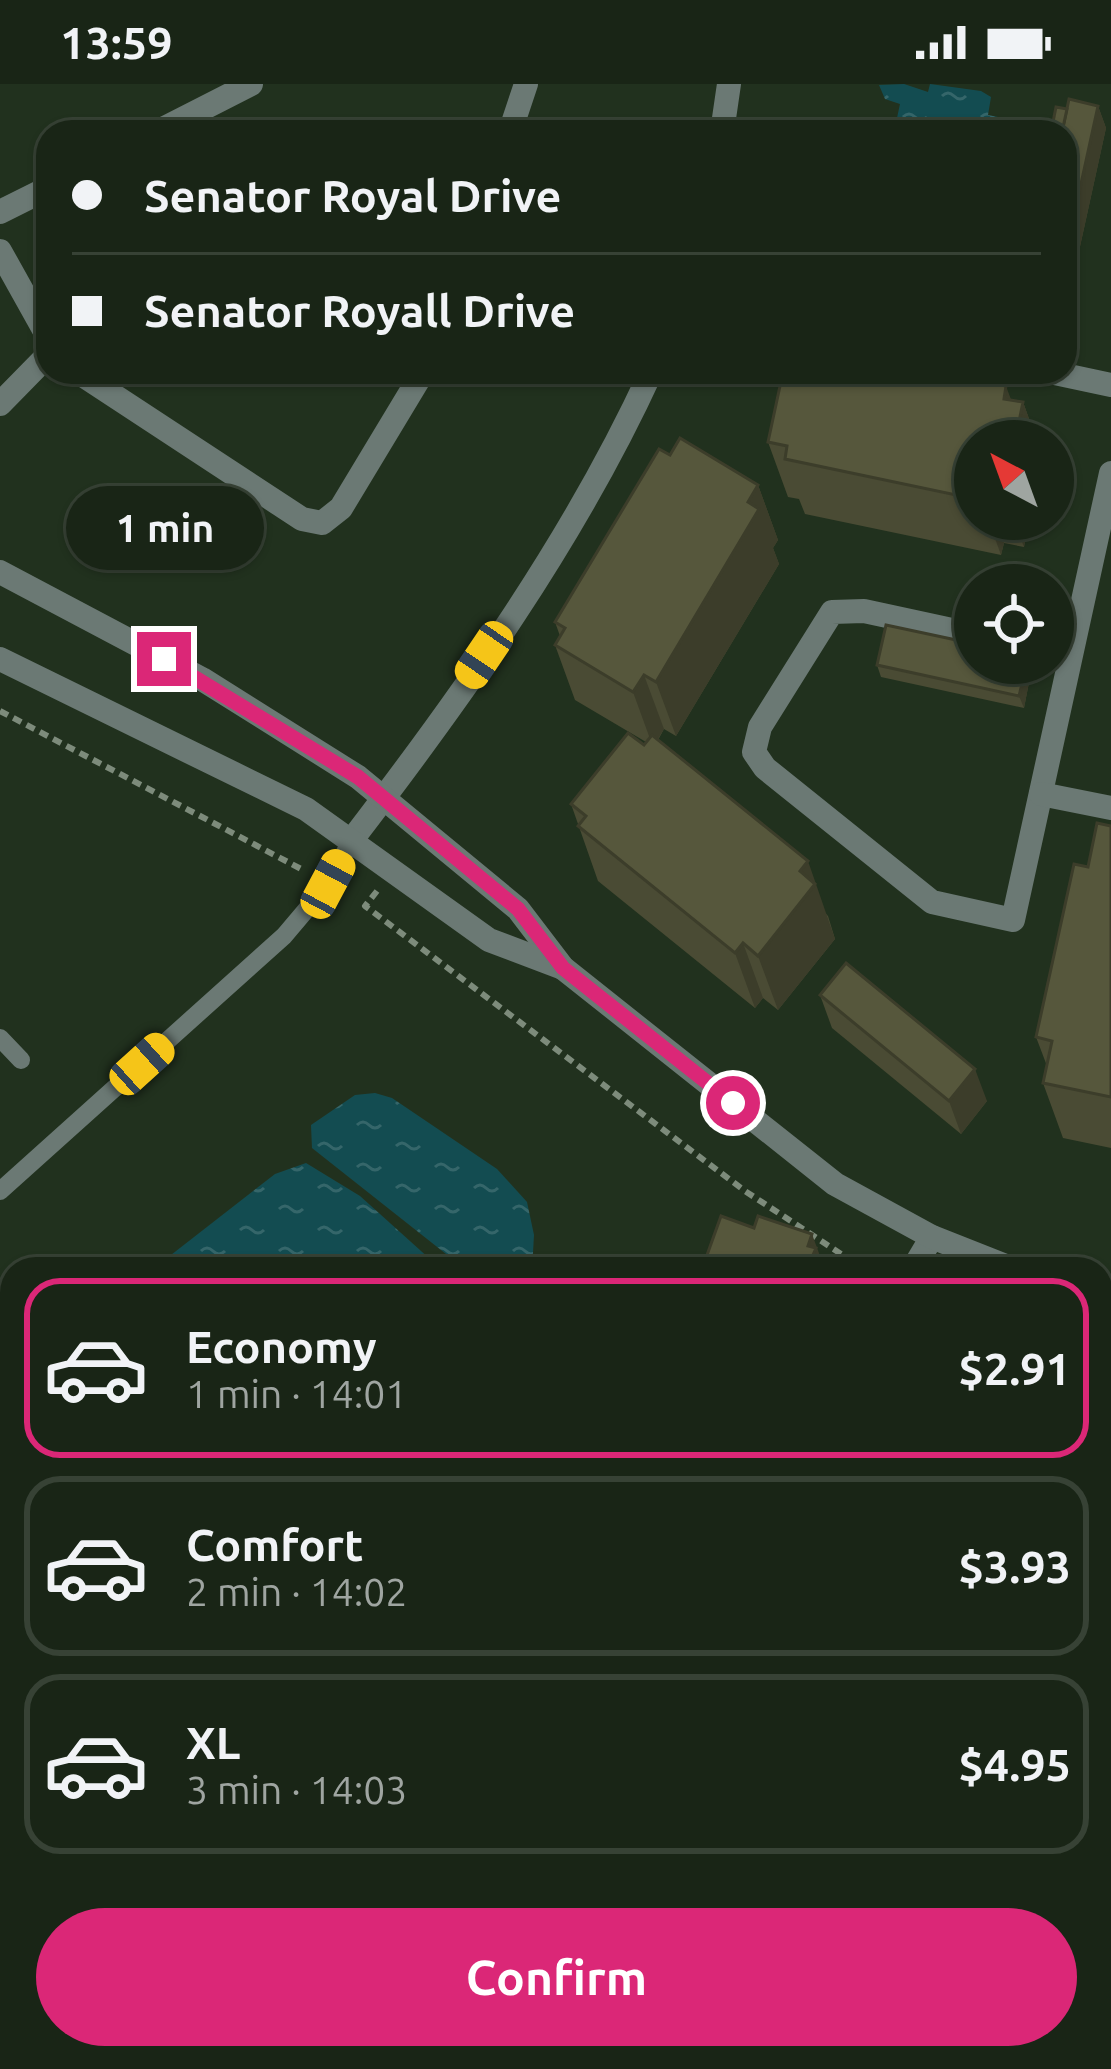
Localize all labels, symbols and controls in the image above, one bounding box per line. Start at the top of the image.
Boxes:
text: 13:59 [60,17,173,68]
text: Senator Royal Drive [144,170,561,221]
text: Senator Royall Drive [144,285,575,336]
north arrow [954,420,1074,540]
map controls [954,420,1074,684]
callout: 1 min [65,485,263,569]
text: 1 min [116,506,214,549]
button: locate [954,564,1074,684]
car [449,615,519,695]
route end [137,632,191,686]
car [295,844,361,924]
car [103,1027,181,1101]
route start [706,1076,760,1130]
icon: car [42,1314,150,1422]
text: Economy [186,1321,377,1372]
text: $2.91 [958,1343,1071,1394]
text: 1 min · 14:01 [186,1372,407,1415]
icon: car [42,1512,150,1620]
text: Comfort [186,1519,363,1570]
text: $3.93 [958,1541,1071,1592]
text: 2 min · 14:02 [186,1570,407,1613]
icon: car [42,1710,150,1818]
text: XL [186,1717,240,1768]
text: $4.95 [958,1739,1071,1790]
text: 3 min · 14:03 [186,1768,407,1811]
button: Confirm [36,1908,1077,2046]

